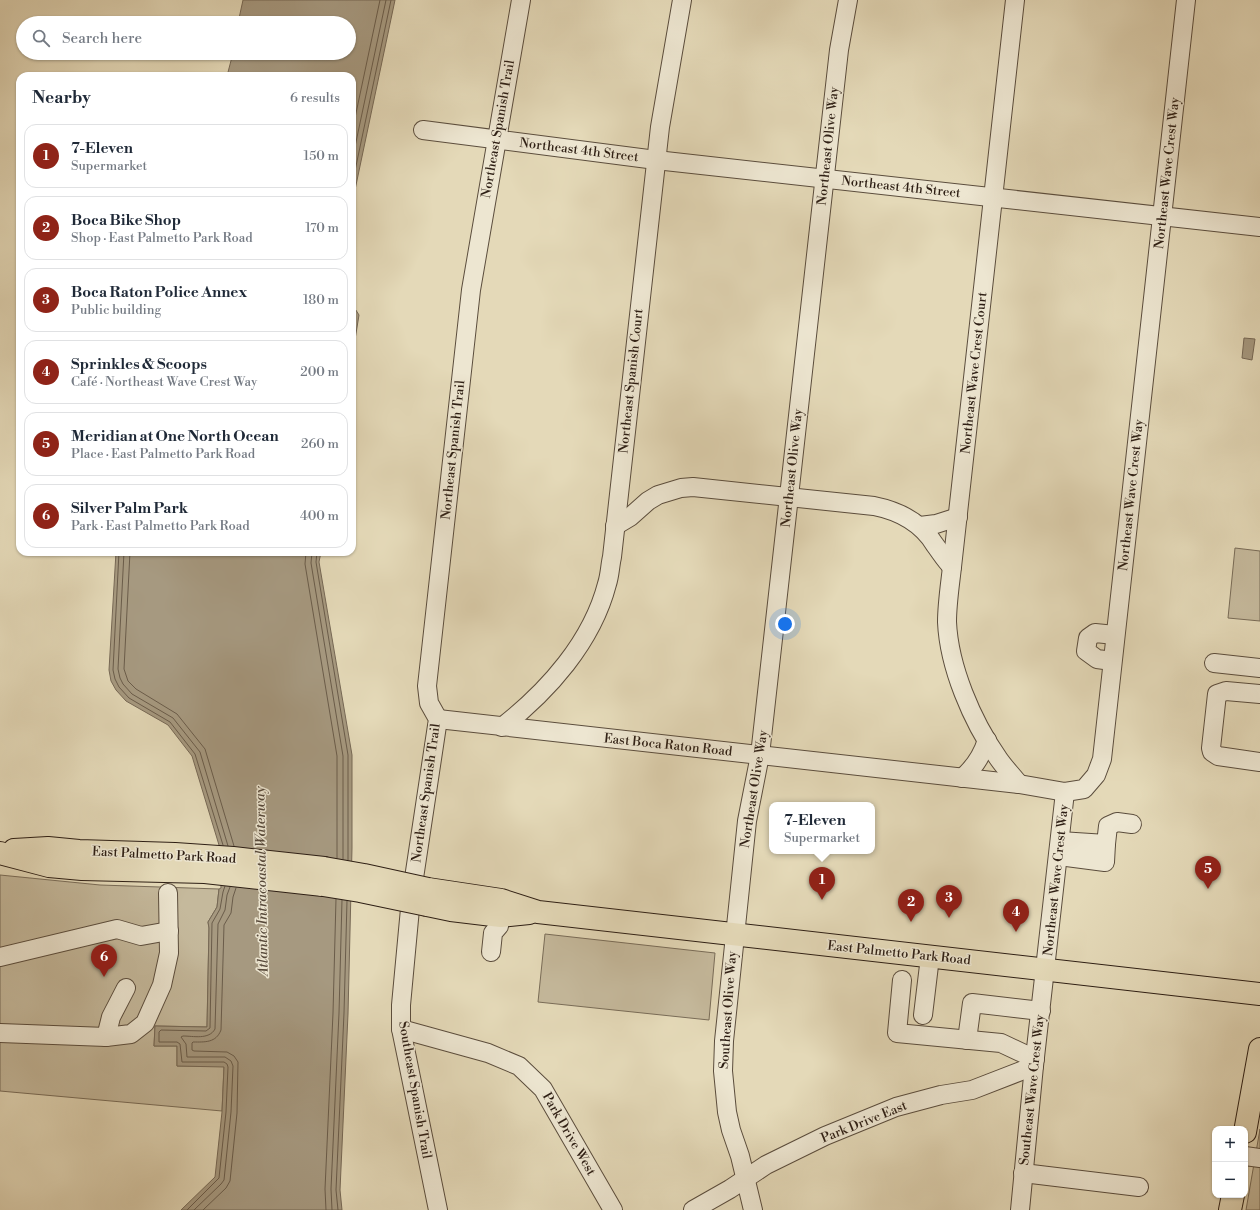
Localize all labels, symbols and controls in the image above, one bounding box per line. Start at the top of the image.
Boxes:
search box [16,16,356,60]
icon: search [30,27,52,49]
text: Search here [62,29,142,48]
street label: Northeast Spanish Trail [478,58,518,199]
street label: Northeast Olive Way [814,85,842,206]
text: Nearby [32,87,91,109]
text: 6 results [290,90,340,106]
street label: Northeast Wave Crest Way [1151,96,1183,250]
street label: Northeast 4th Street [519,135,640,165]
text: 7-Eleven [71,139,133,158]
text: 1 [43,148,49,164]
text: 150 m [304,148,339,164]
text: Supermarket [71,158,147,174]
street label: Northeast 4th Street [841,173,962,201]
text: Boca Bike Shop [71,211,181,230]
text: 2 [42,220,50,236]
text: 170 m [305,220,339,236]
text: Shop · East Palmetto Park Road [71,230,253,246]
text: Boca Raton Police Annex [71,283,247,302]
street label: Northeast Wave Crest Court [958,291,991,455]
text: 3 [42,292,50,308]
text: 180 m [303,292,339,308]
text: Public building [71,302,161,318]
street label: Northeast Spanish Court [615,307,647,454]
text: Sprinkles & Scoops [71,355,207,374]
text: 4 [42,364,50,380]
text: 200 m [300,364,339,380]
text: Café · Northeast Wave Crest Way [71,374,257,390]
street label: Northeast Spanish Trail [438,379,468,521]
street label: Northeast Olive Way [778,407,806,528]
street label: Northeast Wave Crest Way [1115,418,1147,572]
text: Meridian at One North Ocean [71,427,279,446]
text: 5 [42,436,50,452]
text: 260 m [301,436,339,452]
text: Place · East Palmetto Park Road [71,446,255,462]
text: Silver Palm Park [71,499,188,518]
text: 6 [42,508,50,524]
text: 400 m [300,508,339,524]
text: Park · East Palmetto Park Road [71,518,250,534]
your location [775,614,795,634]
street label: Northeast Spanish Trail [408,722,444,863]
street label: Northeast Olive Way [737,728,771,849]
street label: East Boca Raton Road [603,730,734,760]
water label: Atlantic Intracoastal Waterway [251,785,273,978]
popup [769,802,875,854]
street label: Northeast Wave Crest Way [1040,803,1072,957]
text: 7-Eleven [784,811,846,830]
text: Supermarket [784,830,860,846]
street label: East Palmetto Park Road [92,843,237,867]
pin: 5 [1195,856,1221,889]
pin: 1 [809,867,835,900]
pin: 3 [936,885,962,918]
pin: 2 [898,889,924,922]
pin: 4 [1003,899,1029,932]
street label: East Palmetto Park Road [826,938,972,969]
pin: 6 [91,944,117,977]
street label: Southeast Olive Way [716,950,740,1070]
street label: Southeast Wave Crest Way [1016,1013,1048,1166]
street label: Southeast Spanish Trail [395,1020,435,1160]
street label: Park Drive West [539,1090,599,1179]
street label: Park Drive East [819,1097,910,1147]
map controls [1212,1126,1248,1198]
button: + [1212,1126,1248,1162]
button: − [1212,1162,1248,1198]

